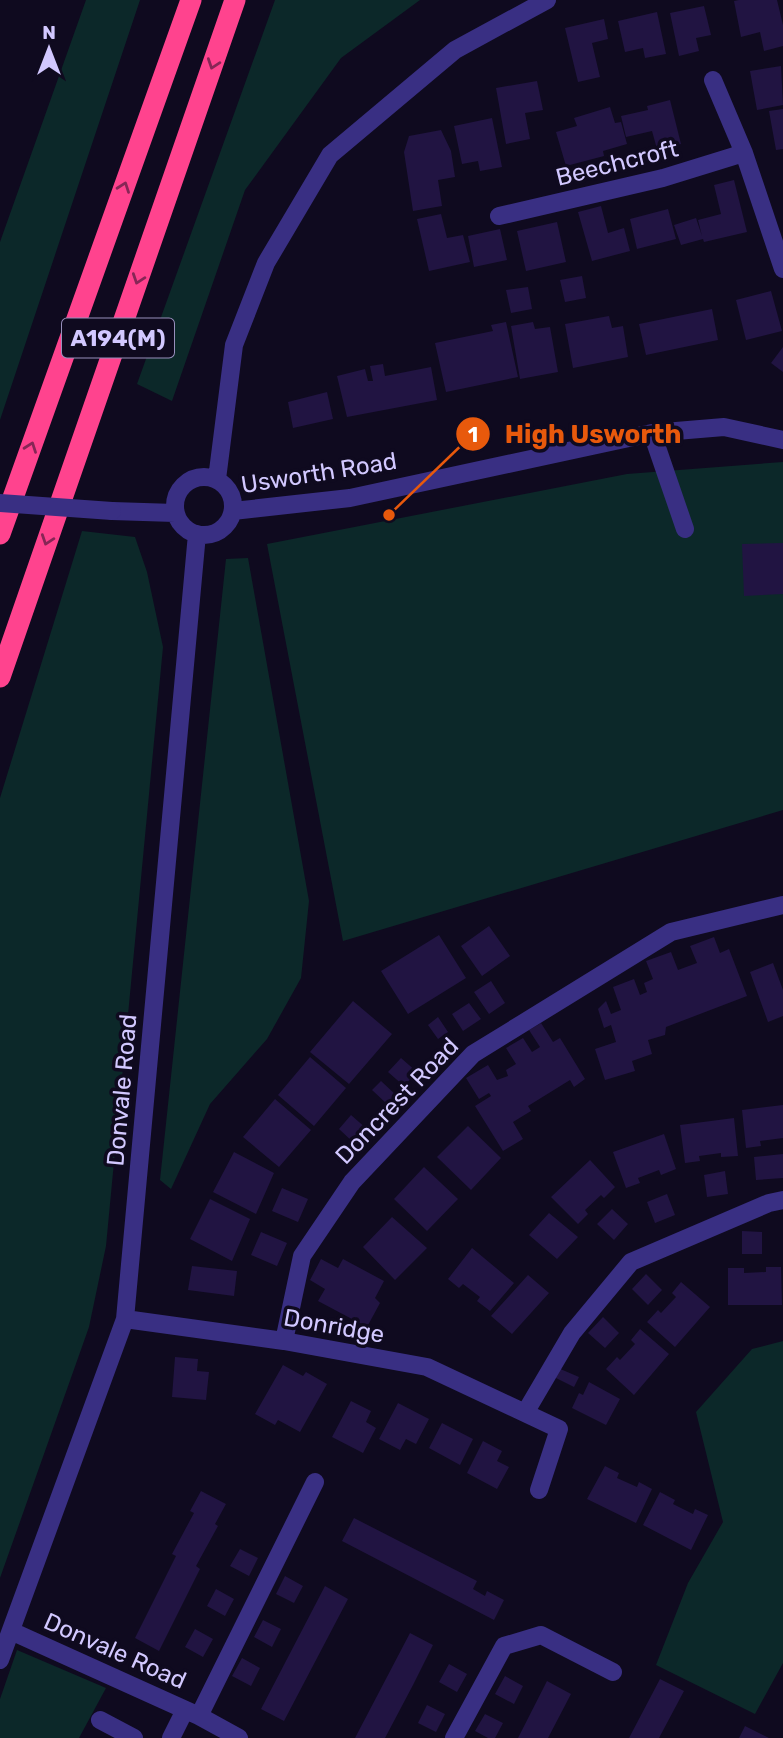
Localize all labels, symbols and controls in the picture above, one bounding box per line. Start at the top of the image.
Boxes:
north arrow [14,14,84,84]
text: N [42,21,56,44]
one-way arrow [207,58,221,70]
street label: Beechcroft [553,134,681,192]
one-way arrow [116,181,130,193]
one-way arrow [132,273,146,285]
road number: A194(M) [62,318,174,358]
callout: High Usworth [456,411,696,458]
text: High Usworth [505,419,681,450]
text: 1 [468,422,478,447]
one-way arrow [23,441,37,454]
street label: Usworth Road [239,447,399,499]
one-way arrow [41,534,55,546]
street label: Donvale Road [101,1013,143,1167]
street label: Doncrest Road [330,1032,464,1170]
street label: Donridge [281,1303,387,1349]
street label: Donvale Road [40,1607,190,1695]

